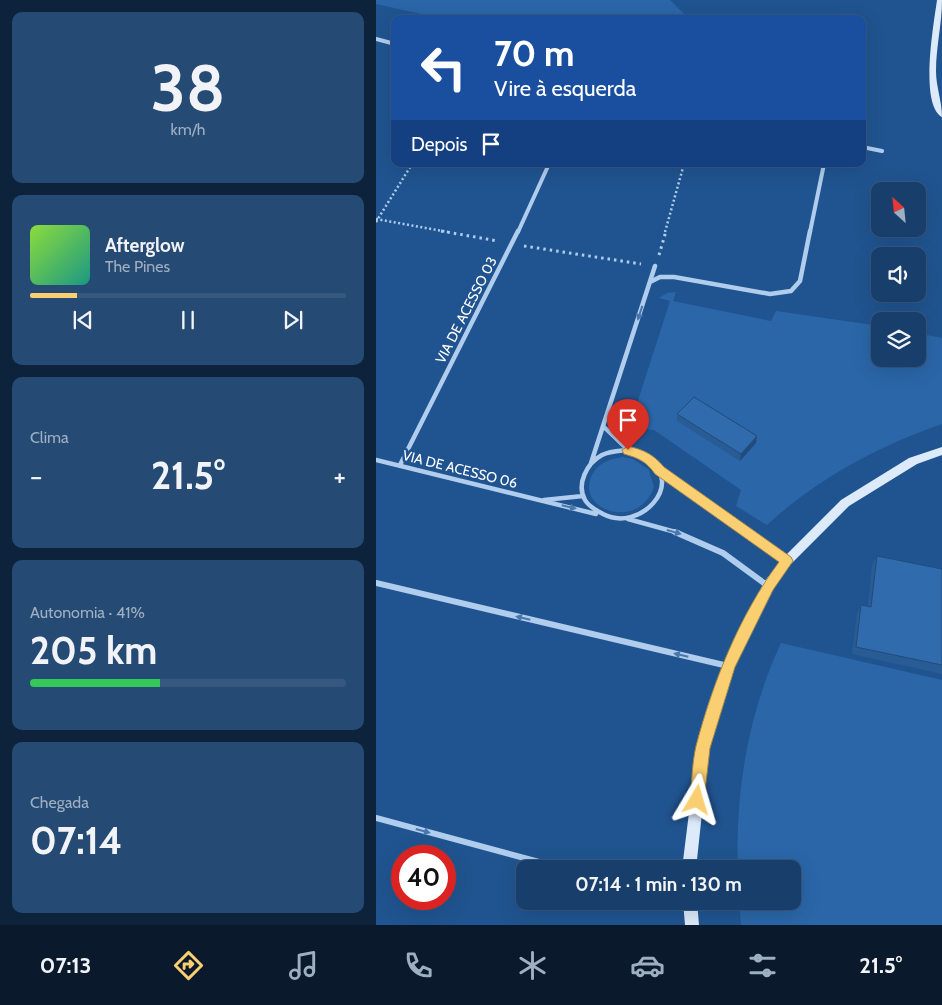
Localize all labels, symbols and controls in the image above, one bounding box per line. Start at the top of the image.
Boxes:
text: 70 m [494,32,575,75]
icon: left [411,35,476,100]
text: 38 [151,48,225,127]
text: Vire à esquerda [494,75,636,102]
text: km/h [170,120,206,139]
icon: arrive [477,130,505,158]
text: Depois [411,133,467,156]
north arrow [871,182,926,238]
map controls [871,182,926,367]
text: Afterglow [105,234,185,257]
button: sound [871,247,926,302]
street label: VIA DE ACESSO 03 [431,254,501,366]
text: The Pines [105,257,170,276]
one-way arrow [636,305,643,320]
icon: previous [69,306,97,334]
icon: pause [174,306,202,334]
icon: next [279,306,307,334]
button: layers [871,312,926,367]
pin [607,399,649,450]
icon: arrive [614,406,642,434]
text: Clima [30,428,69,447]
street label: VIA DE ACESSO 06 [401,446,519,492]
text: 21.5° [151,452,225,499]
text: − [30,459,42,493]
text: + [334,459,346,493]
one-way arrow [561,504,577,512]
one-way arrow [667,528,682,536]
text: Autonomia · 41% [30,603,145,622]
one-way arrow [516,614,531,622]
text: 205 km [30,627,157,674]
one-way arrow [674,651,689,659]
position arrow [670,773,722,825]
text: Chegada [30,793,89,812]
text: 07:14 [30,817,122,864]
one-way arrow [416,827,431,835]
speed limit sign: 40 [391,845,456,910]
text: 07:14 · 1 min · 130 m [575,873,742,896]
icon: directions [171,948,206,983]
icon: music [286,948,321,983]
icon: phone [401,948,436,983]
icon: climate [515,948,550,983]
icon: car [630,948,665,983]
icon: filters [745,948,780,983]
text: 07:13 [40,952,91,979]
text: 21.5° [859,952,902,979]

